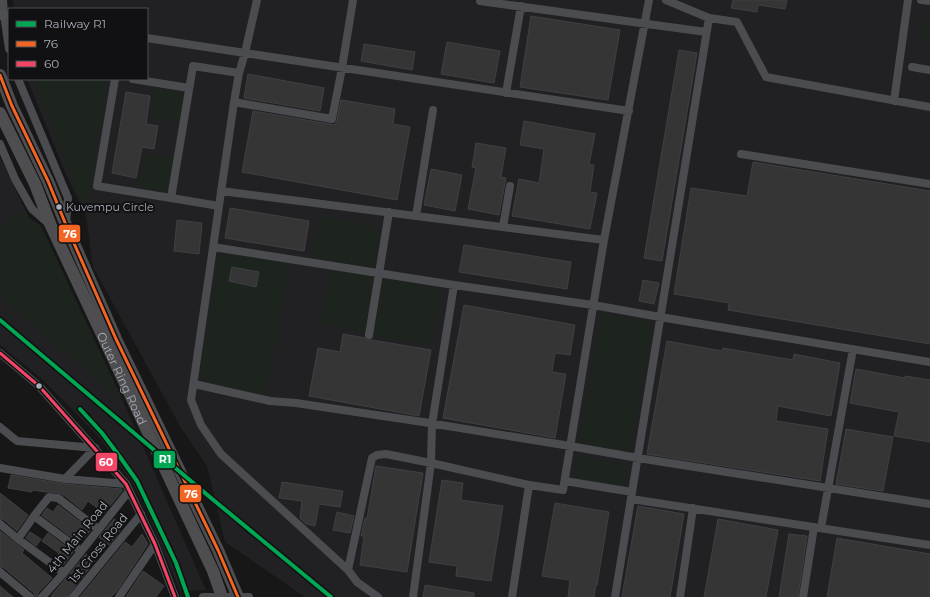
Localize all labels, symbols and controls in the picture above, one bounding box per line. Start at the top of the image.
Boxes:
legend [8,8,148,80]
text: Railway R1 [44,16,106,31]
text: 76 [44,36,58,51]
text: 60 [44,56,59,71]
place label: Kuvempu Circle [66,200,154,214]
marker: Kuvempu Circle [54,202,64,212]
line badge: 76 [58,224,81,243]
text: 76 [63,227,77,241]
street label: Outer Ring Road [94,329,151,427]
unlabelled marker [34,381,44,391]
line badge: R1 [153,450,176,469]
line badge: 60 [95,452,118,472]
text: R1 [159,452,171,466]
text: 60 [99,455,114,469]
line badge: 76 [179,484,202,503]
text: 76 [184,487,198,501]
street label: 4th Main Road [43,498,111,576]
street label: 1st Cross Road [65,510,131,586]

